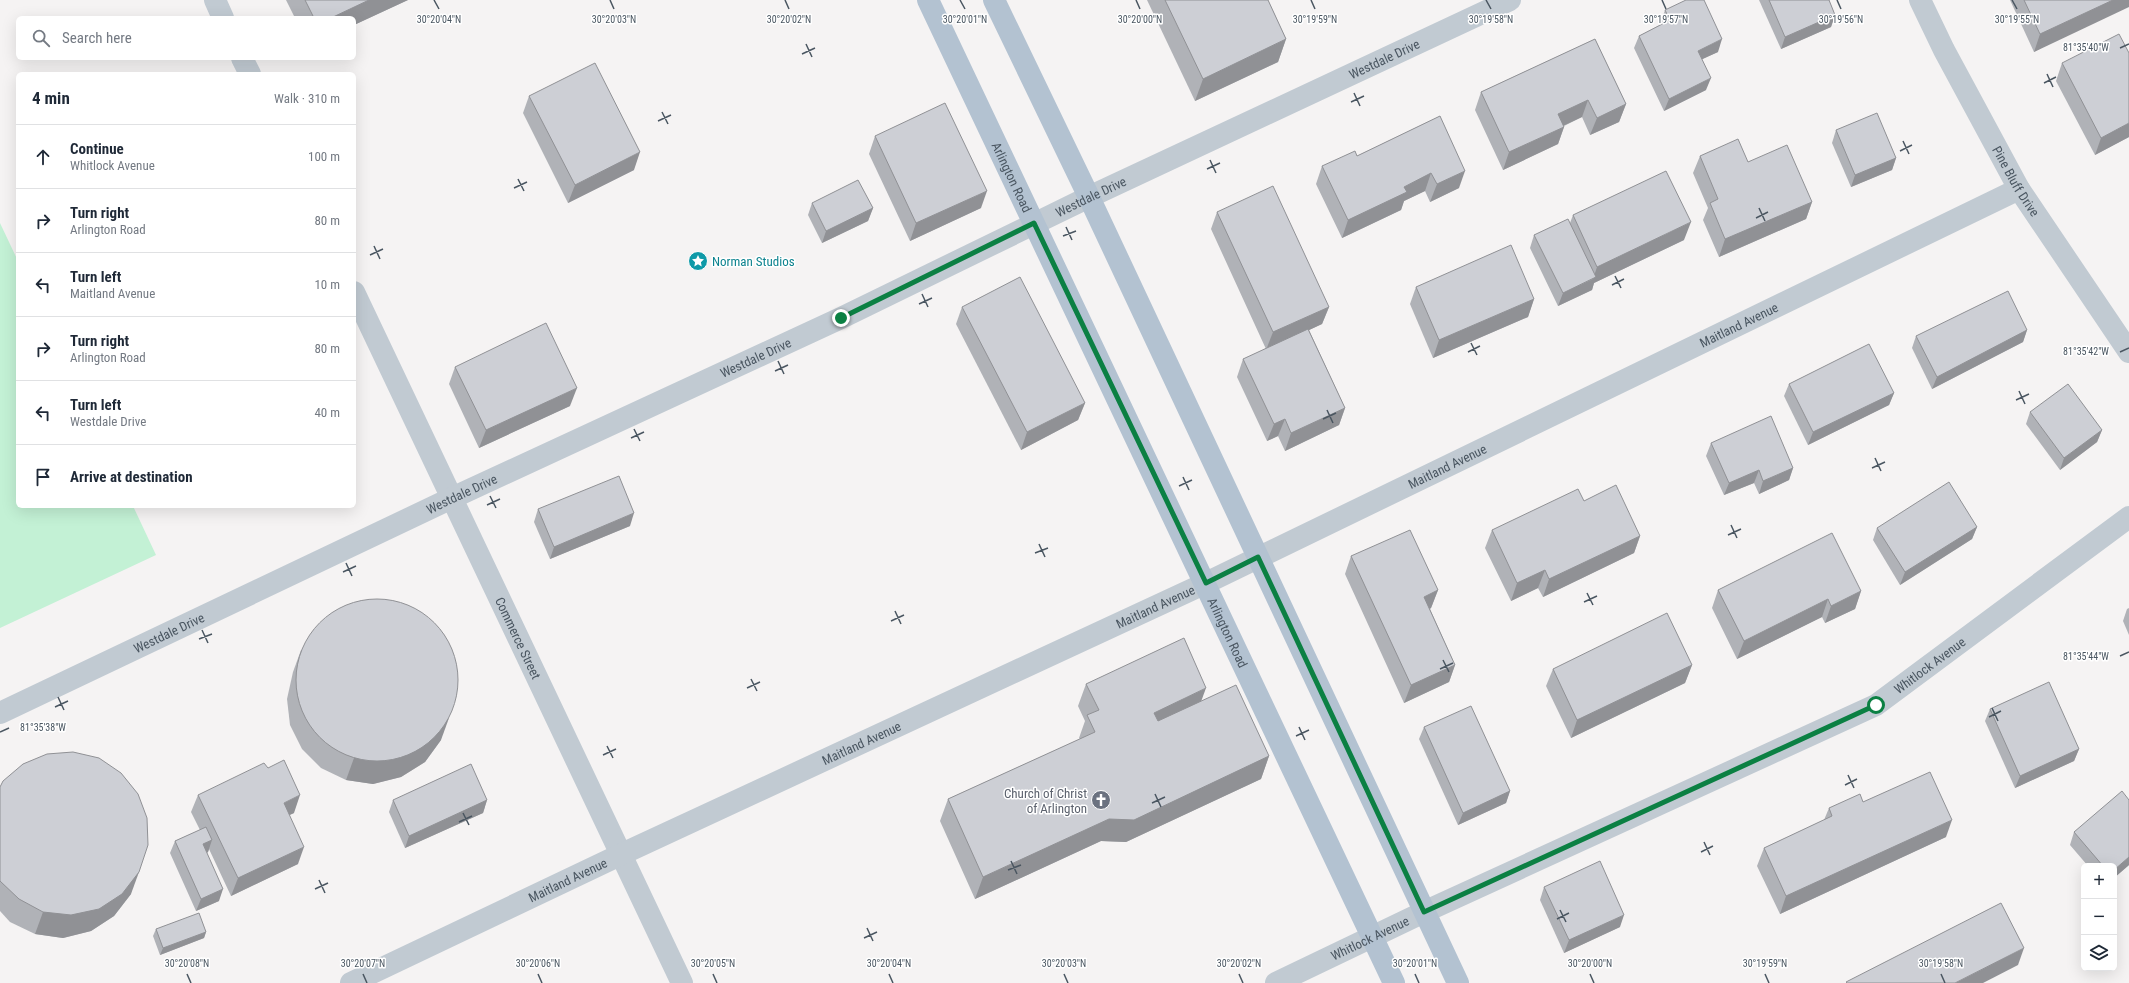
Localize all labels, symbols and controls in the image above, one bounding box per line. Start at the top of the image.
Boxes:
text: 30°20'04"N [417,14,461,25]
text: 30°20'03"N [592,14,636,25]
text: 30°20'02"N [767,14,811,25]
text: 30°20'01"N [943,14,987,25]
text: 30°20'00"N [1118,14,1162,25]
text: 30°19'59"N [1293,14,1337,25]
text: 30°19'58"N [1469,14,1513,25]
text: 30°19'57"N [1644,14,1688,25]
text: 30°19'56"N [1819,14,1863,25]
text: 30°19'55"N [1995,14,2039,25]
search box [16,16,356,60]
icon: search [30,27,52,49]
text: Search here [62,29,132,47]
street label: Westdale Drive [1346,36,1422,82]
text: 81°35'40"W [2063,42,2109,53]
text: 4 min [32,88,70,108]
text: Walk · 310 m [274,91,340,106]
text: Continue [70,140,124,158]
street label: Arlington Road [989,140,1035,215]
street label: Pine Bluff Drive [1990,143,2043,219]
icon: ahead [32,146,54,168]
text: 100 m [308,149,340,164]
text: Whitlock Avenue [70,158,155,173]
street label: Westdale Drive [1053,173,1128,220]
text: Turn right [70,204,129,222]
icon: right [32,210,54,232]
text: 80 m [314,213,340,228]
text: Arlington Road [70,222,146,237]
place icon: Norman Studios [687,250,709,272]
place label: Norman Studios [712,254,795,269]
text: Turn left [70,268,121,286]
icon: left [32,274,54,296]
text: 10 m [314,277,340,292]
text: Maitland Avenue [70,286,155,301]
street label: Maitland Avenue [1697,299,1780,350]
route end [832,309,850,327]
text: Turn right [70,332,129,350]
street label: Westdale Drive [718,335,793,380]
icon: right [32,338,54,360]
text: 80 m [314,341,340,356]
text: 81°35'42"W [2063,346,2109,357]
text: Arlington Road [70,350,146,365]
text: Turn left [70,396,121,414]
icon: left [32,402,54,424]
text: 40 m [314,405,340,420]
text: Westdale Drive [70,414,146,429]
street label: Maitland Avenue [1406,441,1489,491]
icon: arrive [32,466,54,488]
text: Arrive at destination [70,468,193,486]
street label: Westdale Drive [424,471,499,517]
street label: Maitland Avenue [1113,582,1197,631]
street label: Commerce Street [492,595,544,682]
street label: Arlington Road [1205,595,1251,670]
street label: Westdale Drive [131,610,207,656]
street label: Whitlock Avenue [1891,634,1968,697]
text: 81°35'44"W [2063,651,2109,662]
route start [1867,696,1885,714]
street label: Maitland Avenue [819,718,903,768]
text: 81°35'38"W [20,722,66,733]
place label: Church of Christ of Arlington [1004,786,1087,816]
church icon: Church of Christ of Arlington [1090,789,1112,811]
street label: Maitland Avenue [526,855,609,905]
map controls [2081,863,2117,971]
button: + [2081,863,2117,899]
button: − [2081,899,2117,935]
street label: Whitlock Avenue [1328,913,1411,963]
button: layers [2081,935,2117,971]
text: 30°20'08"N [165,958,209,969]
text: 30°20'07"N [341,958,385,969]
text: 30°20'06"N [516,958,560,969]
text: 30°20'05"N [691,958,735,969]
text: 30°20'04"N [867,958,911,969]
text: 30°20'03"N [1042,958,1086,969]
text: 30°20'02"N [1217,958,1261,969]
text: 30°20'01"N [1393,958,1437,969]
text: 30°20'00"N [1568,958,1612,969]
text: 30°19'59"N [1743,958,1787,969]
text: 30°19'58"N [1919,958,1963,969]

